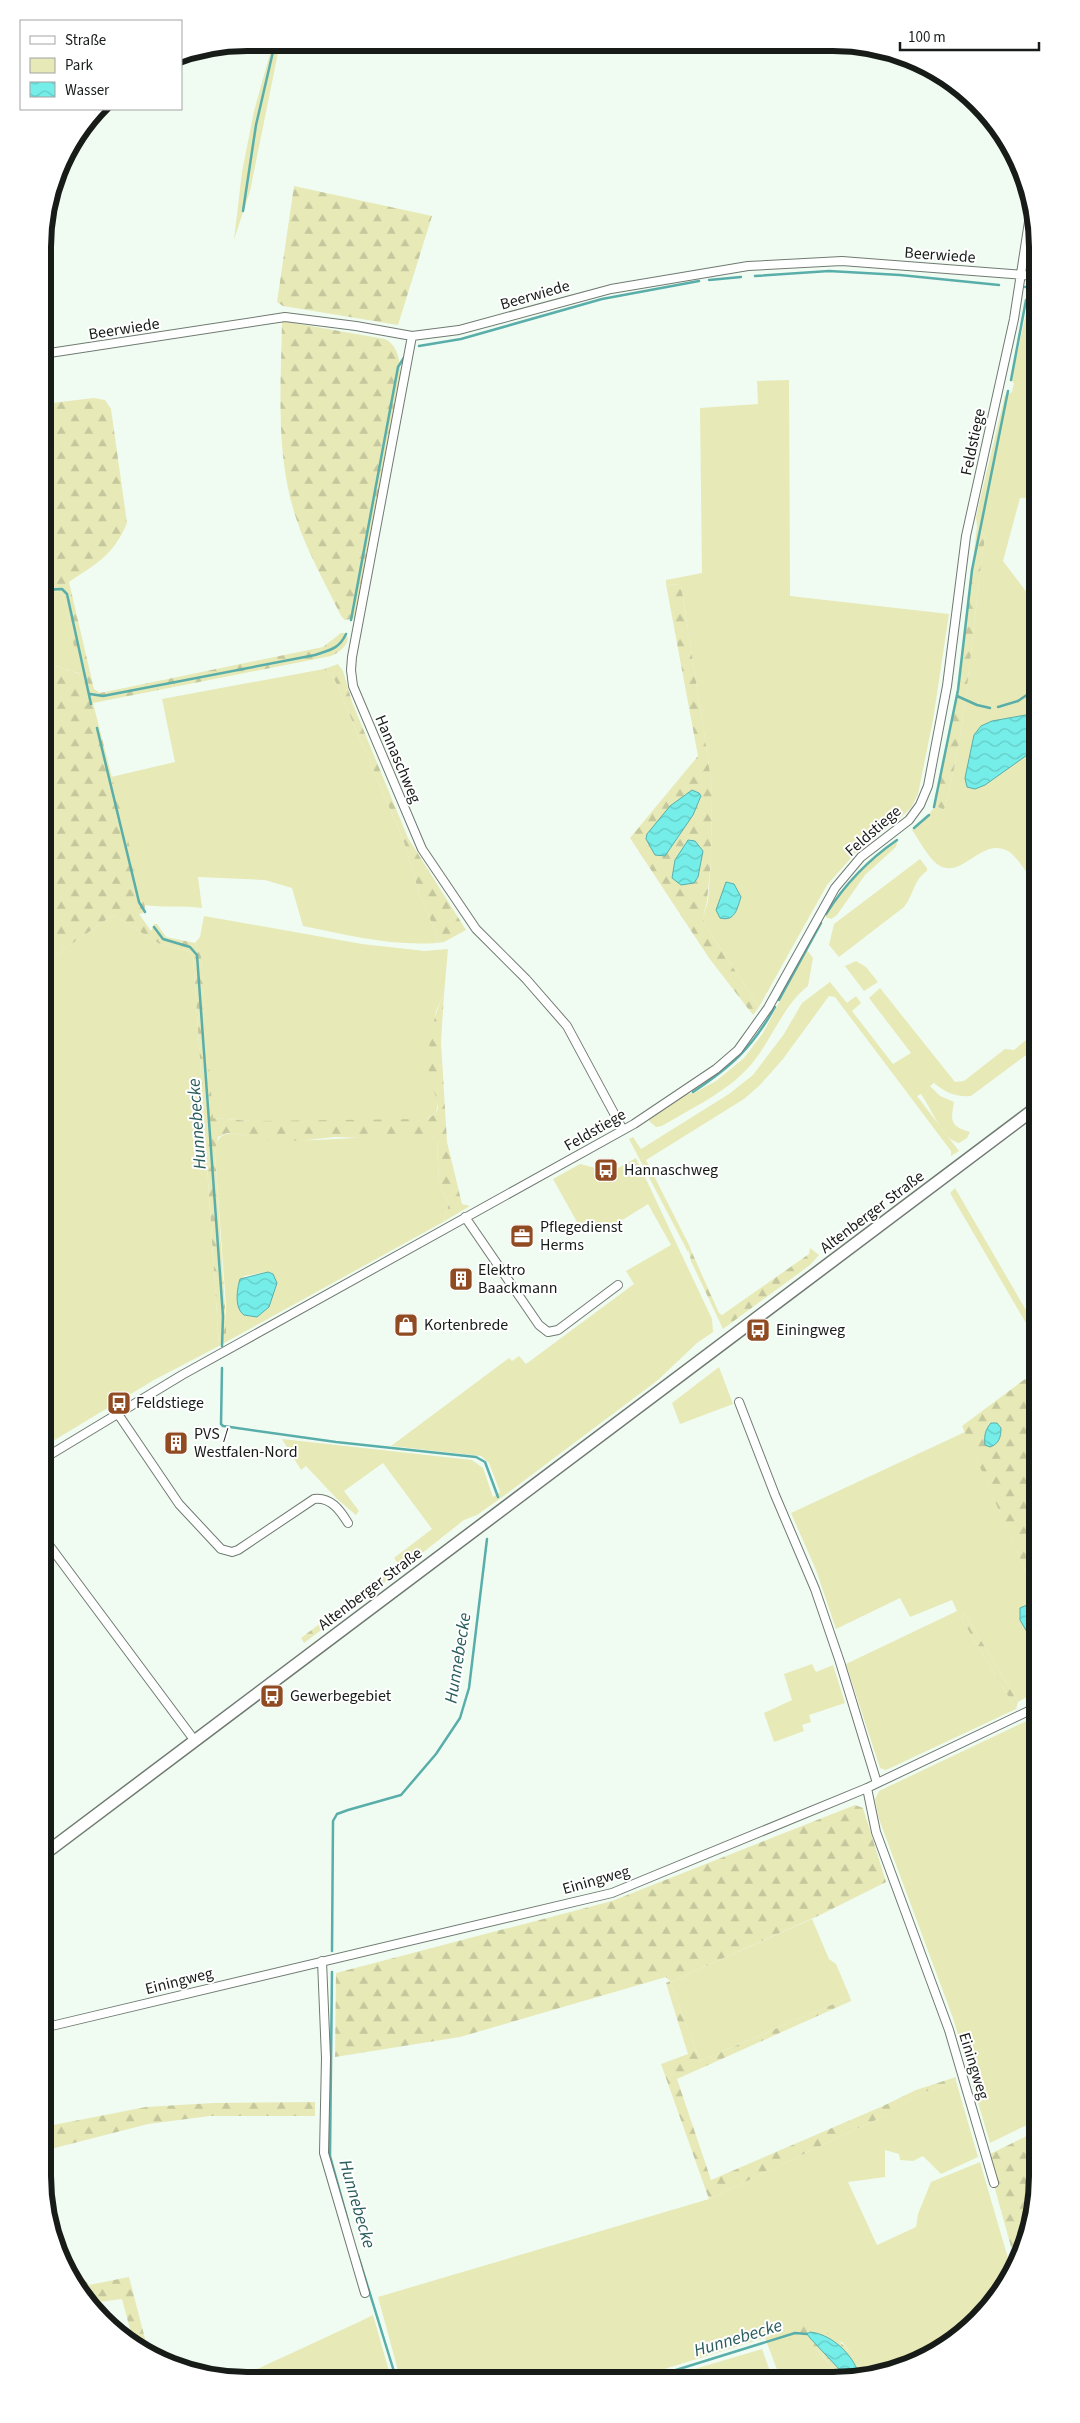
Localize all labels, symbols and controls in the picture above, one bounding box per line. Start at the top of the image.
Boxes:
legend [20,20,182,110]
scale bar [900,20,1039,52]
text: 100 m [908,27,946,48]
text: Straße [65,30,106,51]
text: Park [65,55,94,76]
text: Wasser [65,80,110,101]
street label: Beerwiede [904,242,976,268]
street label: Beerwiede [498,275,572,315]
street label: Beerwiede [87,313,161,345]
street label: Feldstiege [955,406,991,477]
street label: Hannaschweg [369,711,427,807]
street label: Feldstiege [840,800,906,862]
water label: Hunnebecke [181,1077,213,1170]
street label: Feldstiege [560,1103,630,1156]
bus stop icon: Hannaschweg [593,1157,619,1183]
place label: Hannaschweg [624,1159,718,1181]
street label: Altenberger Straße [815,1165,929,1258]
place label: Pflegedienst Herms [540,1216,623,1256]
office icon: Pflegedienst Herms [509,1223,535,1249]
place label: Elektro Baackmann [478,1259,558,1299]
building icon: Elektro Baackmann [448,1266,474,1292]
shop icon: Kortenbrede [393,1312,419,1338]
place label: Kortenbrede [424,1314,508,1336]
bus stop icon: Einingweg [745,1317,771,1343]
place label: Einingweg [776,1319,845,1341]
bus stop icon: Feldstiege [106,1390,132,1416]
place label: Feldstiege [136,1392,204,1414]
place label: PVS / Westfalen-Nord [194,1423,298,1463]
building icon: PVS / Westfalen-Nord [163,1430,189,1456]
street label: Altenberger Straße [313,1542,427,1635]
water label: Hunnebecke [439,1611,478,1705]
bus stop icon: Gewerbegebiet [259,1683,285,1709]
place label: Gewerbegebiet [290,1685,392,1707]
street label: Einingweg [560,1860,632,1900]
street label: Einingweg [143,1962,215,2000]
street label: Einingweg [953,2030,995,2102]
water label: Hunnebecke [332,2157,382,2252]
water label: Hunnebecke [691,2313,786,2363]

